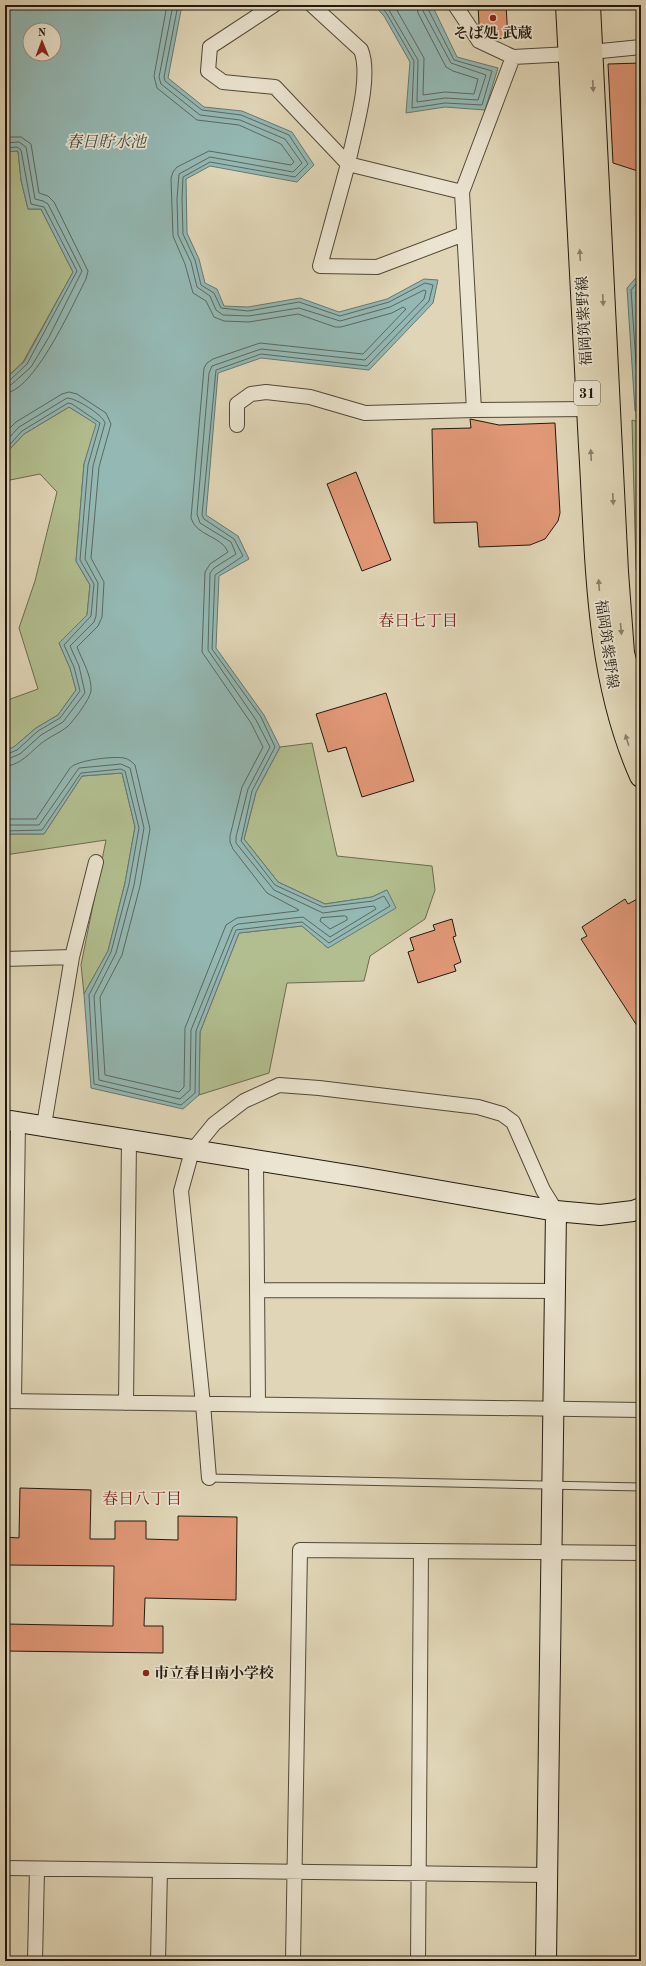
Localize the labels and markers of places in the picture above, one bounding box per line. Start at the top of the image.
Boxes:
marker: そば処 武蔵 [488,13,498,23]
place label: そば処 武蔵 [453,25,533,42]
place label: 市立春日南小学校 [154,1665,274,1682]
marker: 市立春日南小学校 [141,1668,151,1678]

